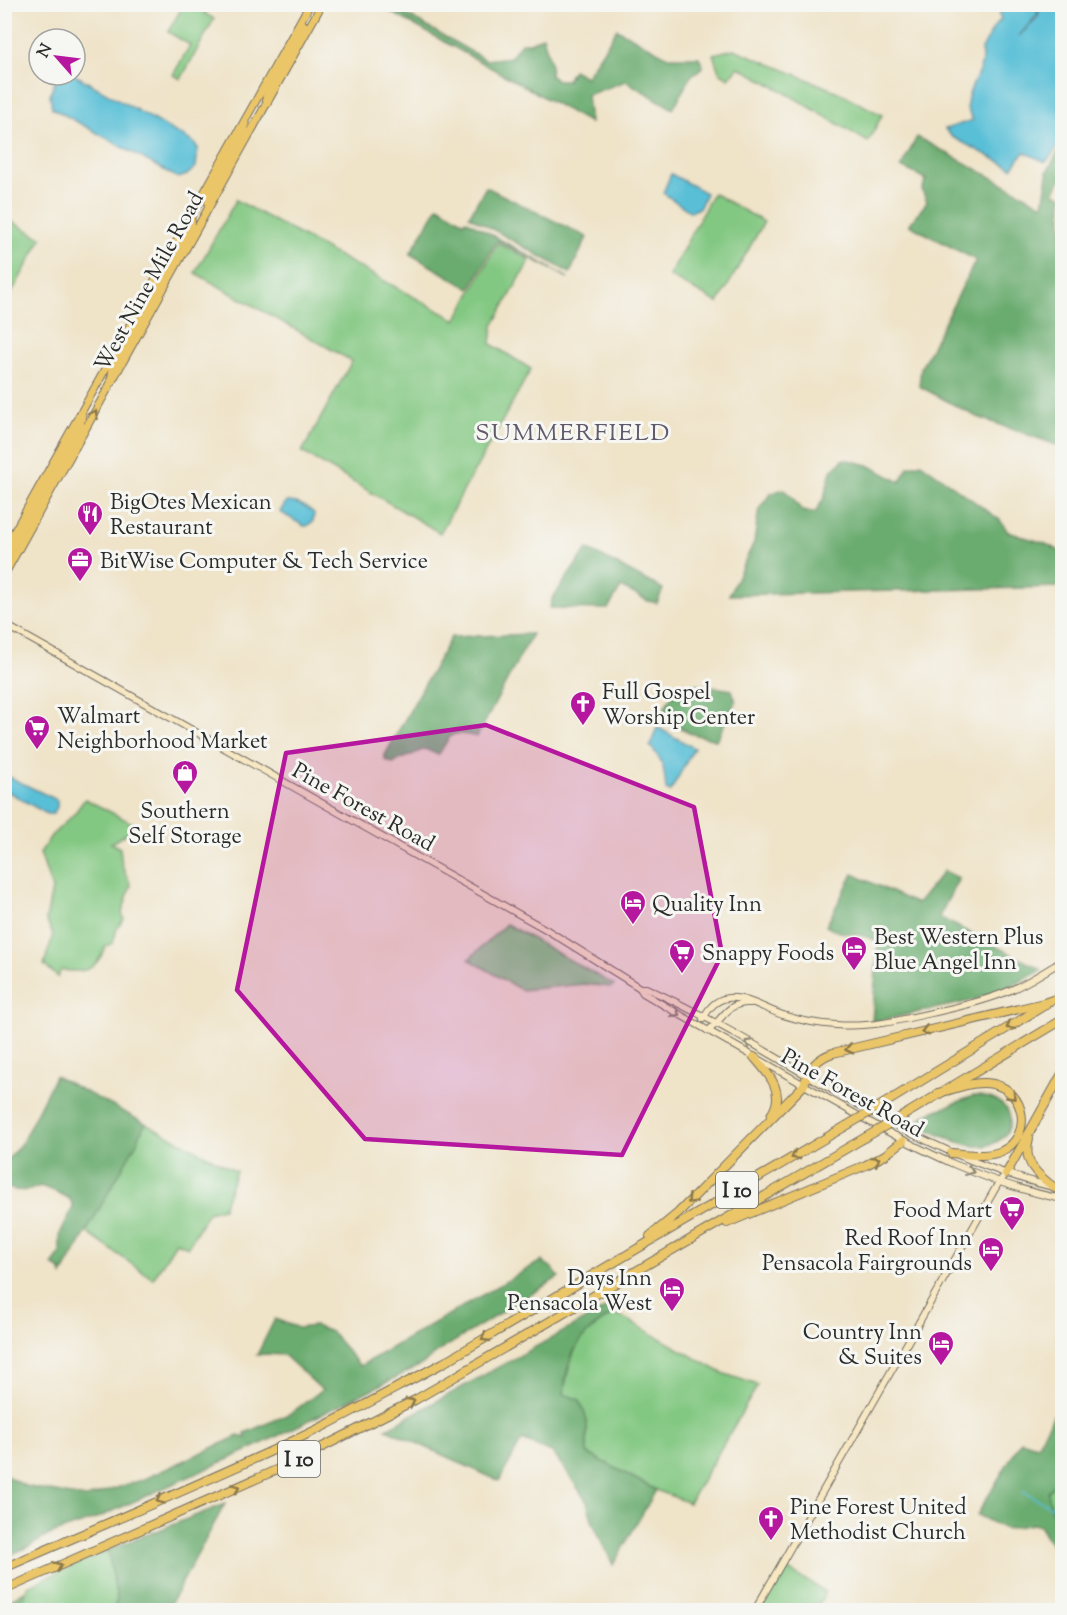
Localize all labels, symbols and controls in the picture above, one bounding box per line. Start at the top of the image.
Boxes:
north arrow [27,27,87,87]
text: N [33,40,59,62]
street label: West Nine Mile Road [88,187,213,378]
one-way arrow [87,410,98,420]
district label: SUMMERFIELD [475,417,671,451]
place label: BigOtes Mexican Restaurant [110,488,272,545]
restaurant icon: BigOtes Mexican Restaurant [75,499,105,537]
office icon: BitWise Computer & Tech Service [65,545,95,583]
place label: BitWise Computer & Tech Service [100,547,428,579]
place label: Full Gospel Worship Center [602,678,755,735]
church icon: Full Gospel Worship Center [568,689,598,727]
place label: Walmart Neighborhood Market [57,702,268,759]
supermarket icon: Walmart Neighborhood Market [22,713,52,751]
street label: Pine Forest Road [285,756,440,861]
shop icon: Southern Self Storage [170,758,200,796]
place label: Southern Self Storage [128,797,242,854]
hotel icon: Quality Inn [618,888,648,926]
place label: Quality Inn [652,890,762,922]
place label: Best Western Plus Blue Angel Inn [874,923,1044,980]
hotel icon: Best Western Plus Blue Angel Inn [839,934,869,972]
supermarket icon: Snappy Foods [667,937,697,975]
place label: Snappy Foods [702,939,834,971]
one-way arrow [670,1005,680,1017]
one-way arrow [1006,1019,1016,1031]
one-way arrow [920,1023,930,1036]
one-way arrow [745,1039,755,1050]
one-way arrow [844,1041,854,1054]
street label: Pine Forest Road [774,1042,929,1147]
one-way arrow [1005,1089,1016,1099]
one-way arrow [791,1148,802,1160]
one-way arrow [870,1155,880,1167]
one-way arrow [963,1164,974,1176]
road number: I 10 [716,1172,758,1208]
one-way arrow [687,1193,697,1204]
supermarket icon: Food Mart [997,1194,1027,1232]
place label: Food Mart [893,1196,992,1228]
place label: Red Roof Inn Pensacola Fairgrounds [762,1224,972,1281]
hotel icon: Red Roof Inn Pensacola Fairgrounds [976,1235,1006,1273]
place label: Days Inn Pensacola West [507,1264,652,1321]
hotel icon: Days Inn Pensacola West [657,1275,687,1313]
place label: Country Inn & Suites [803,1318,922,1375]
hotel icon: Country Inn & Suites [926,1329,956,1367]
one-way arrow [481,1331,491,1342]
one-way arrow [405,1398,416,1409]
road number: I 10 [278,1441,320,1477]
one-way arrow [230,1483,241,1495]
one-way arrow [156,1492,167,1504]
place label: Pine Forest United Methodist Church [790,1493,967,1550]
church icon: Pine Forest United Methodist Church [756,1504,786,1542]
one-way arrow [52,1562,63,1574]

